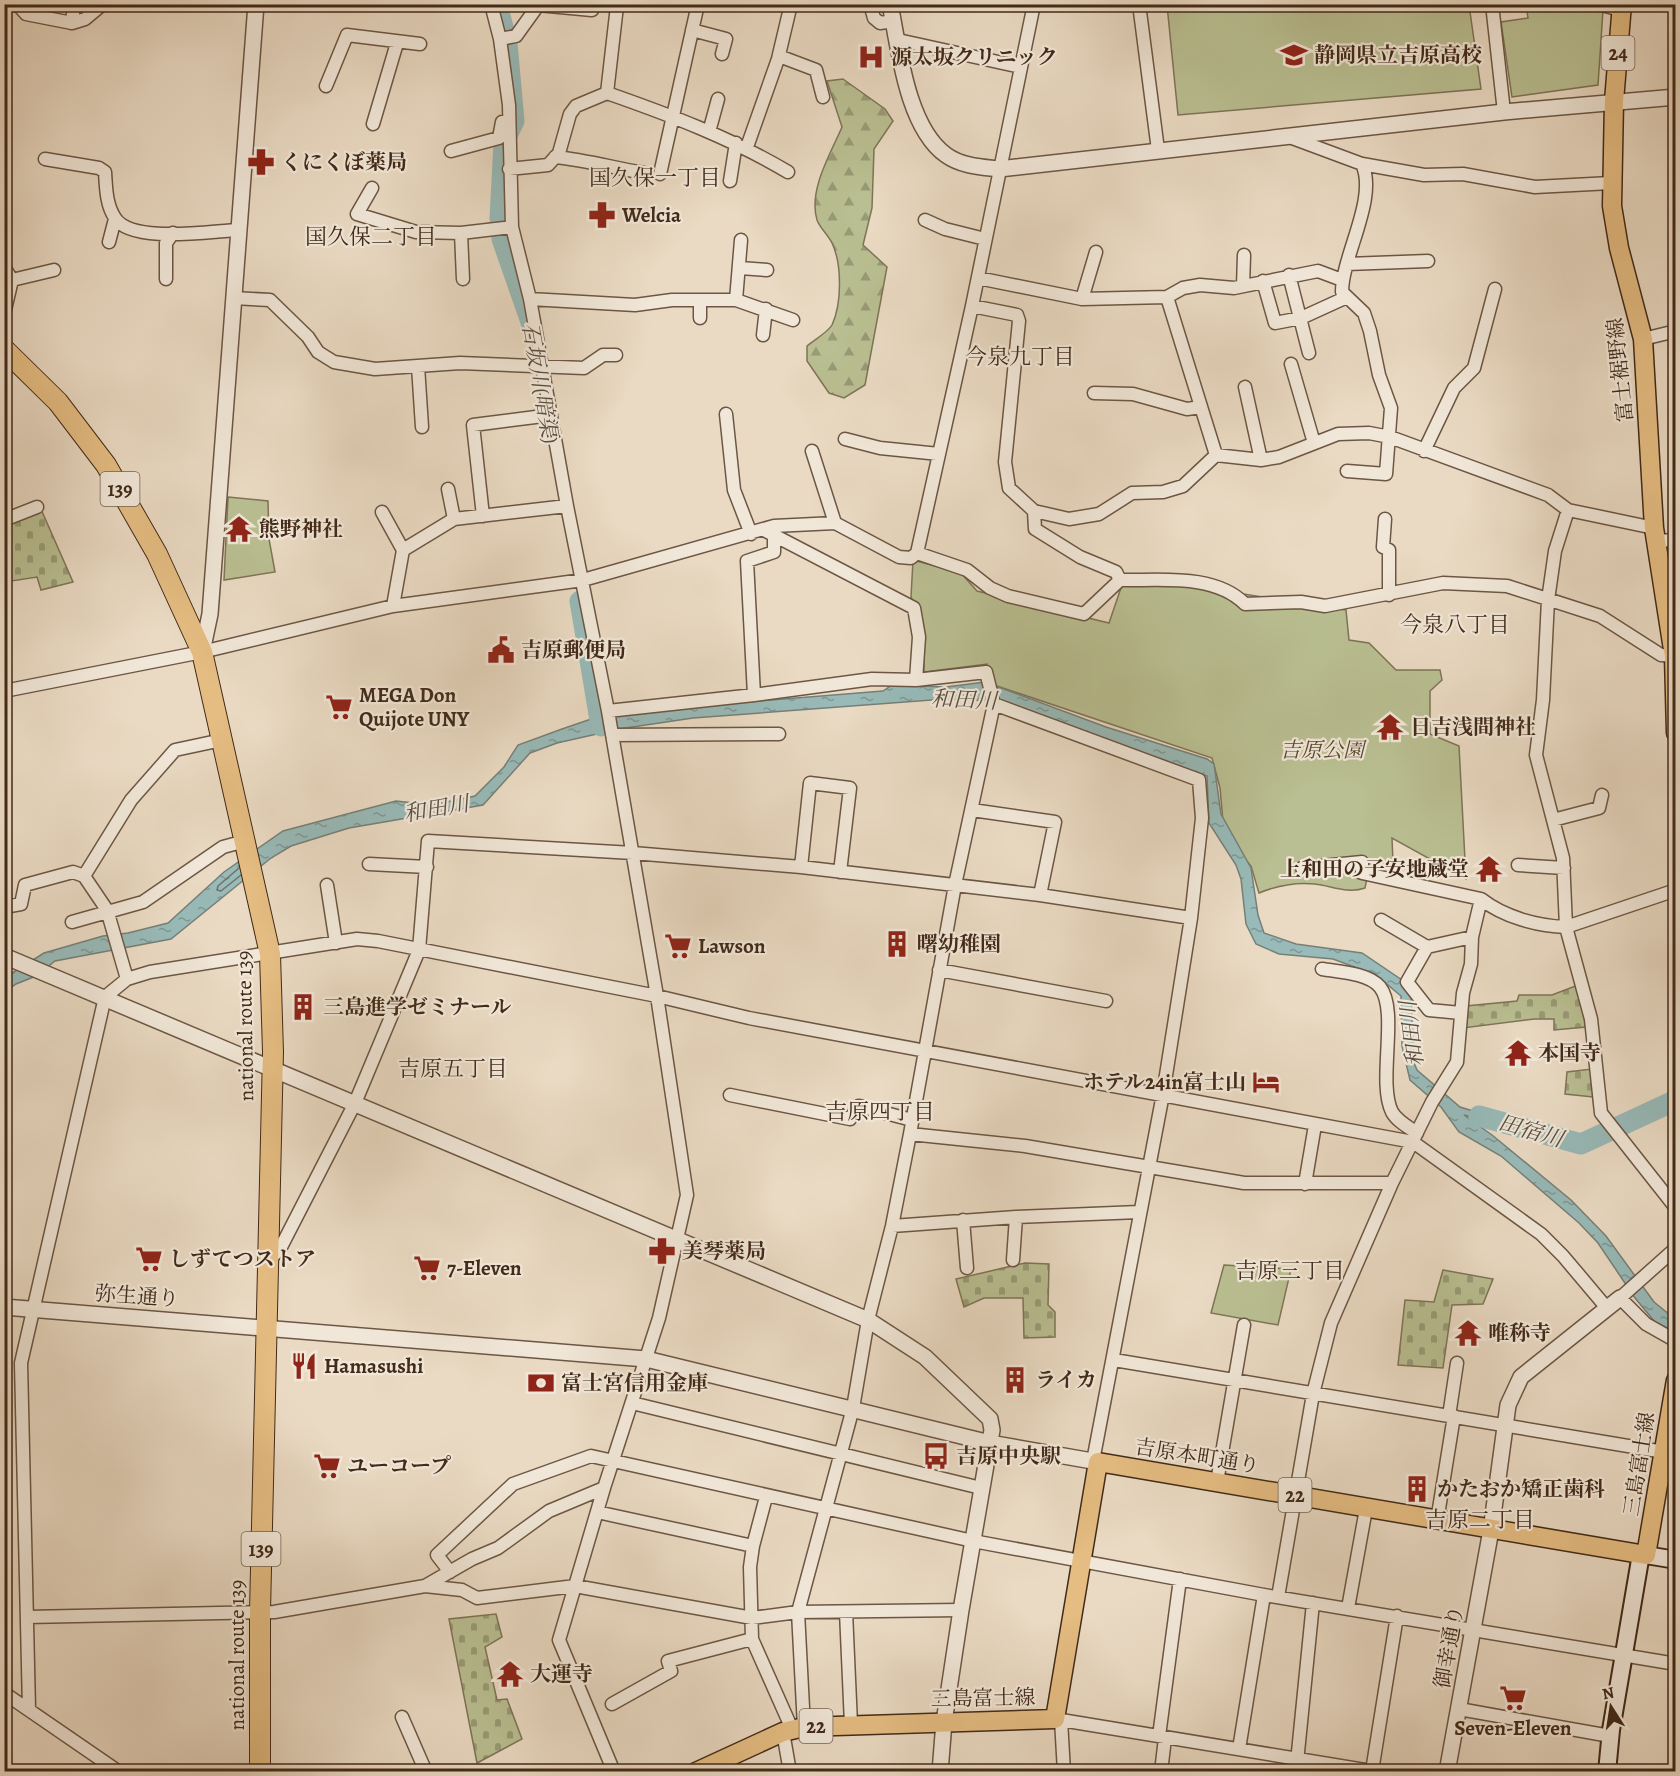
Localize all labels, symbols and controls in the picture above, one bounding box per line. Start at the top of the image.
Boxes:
road number: 24 [1602,36,1634,70]
school or university icon: 静岡県立吉原高校 [1279,40,1309,70]
place label: 静岡県立吉原高校 [1314,41,1482,69]
hospital icon: 源太坂クリニック [856,42,886,72]
place label: 源太坂クリニック [891,43,1058,71]
pharmacy icon: くにくぼ薬局 [246,147,276,177]
place label: くにくぼ薬局 [281,148,407,176]
district label: 国久保一丁目 [589,163,721,193]
pharmacy icon: Welcia [587,200,617,230]
place label: Welcia [621,201,682,229]
district label: 国久保二丁目 [305,222,437,252]
street label: 富士裾野線 [1601,316,1639,424]
water label: 石坂川(暗渠) [515,320,565,446]
district label: 今泉九丁目 [965,342,1075,372]
road number: 139 [100,472,140,506]
temple icon: 熊野神社 [224,514,254,544]
place label: 熊野神社 [259,515,343,543]
district label: 今泉八丁目 [1400,610,1510,640]
public building icon: 吉原郵便局 [486,635,516,665]
place label: 吉原郵便局 [521,636,626,664]
place label: MEGA Don Quijote UNY [359,681,470,733]
water label: 和田川 [930,684,999,716]
supermarket icon: MEGA Don Quijote UNY [324,692,354,722]
temple icon: 日吉浅間神社 [1375,712,1405,742]
place label: 日吉浅間神社 [1410,713,1536,741]
park label: 吉原公園 [1280,736,1367,764]
water label: 和田川 [401,788,473,829]
temple icon: 上和田の子安地蔵堂 [1474,854,1504,884]
place label: 上和田の子安地蔵堂 [1280,855,1469,883]
building icon: 曙幼稚園 [882,929,912,959]
place label: 曙幼稚園 [917,930,1001,958]
supermarket icon: Lawson [663,931,693,961]
place label: Lawson [698,932,766,960]
street label: national route 139 [230,950,260,1102]
building icon: 三島進学ゼミナール [288,992,318,1022]
place label: 三島進学ゼミナール [323,993,512,1021]
water label: 和田川 [1393,997,1431,1068]
temple icon: 本国寺 [1503,1038,1533,1068]
place label: 本国寺 [1538,1039,1601,1067]
district label: 吉原五丁目 [398,1054,508,1084]
hotel icon: ホテル24in富士山 [1251,1067,1281,1097]
place label: ホテル24in富士山 [1083,1068,1246,1096]
district label: 吉原四丁目 [825,1097,935,1127]
water label: 田宿川 [1495,1107,1568,1155]
pharmacy icon: 美琴薬局 [647,1236,677,1266]
place label: 美琴薬局 [682,1237,766,1265]
supermarket icon: しずてつストア [134,1244,164,1274]
place label: しずてつストア [169,1245,316,1273]
supermarket icon: 7-Eleven [412,1253,442,1283]
place label: 7-Eleven [447,1254,522,1282]
district label: 吉原三丁目 [1235,1256,1345,1286]
street label: 弥生通り [94,1279,180,1313]
temple icon: 唯称寺 [1453,1318,1483,1348]
place label: 唯称寺 [1488,1319,1551,1347]
restaurant icon: Hamasushi [289,1351,319,1381]
place label: Hamasushi [324,1352,423,1380]
building icon: ライカ [1000,1365,1030,1395]
place label: ライカ [1035,1366,1097,1394]
bank icon: 富士宮信用金庫 [526,1368,556,1398]
place label: 富士宮信用金庫 [561,1369,708,1397]
street label: 三島富士線 [1617,1410,1661,1518]
street label: 吉原本町通り [1133,1432,1261,1480]
bus stop icon: 吉原中央駅 [921,1441,951,1471]
place label: 吉原中央駅 [956,1442,1061,1470]
supermarket icon: ユーコープ [312,1451,342,1481]
place label: ユーコープ [347,1452,451,1480]
building icon: かたおか矯正歯科 [1402,1474,1432,1504]
place label: かたおか矯正歯科 [1437,1475,1605,1503]
road number: 22 [1278,1478,1312,1512]
district label: 吉原二丁目 [1425,1505,1535,1535]
road number: 139 [242,1532,280,1566]
street label: national route 139 [223,1580,251,1730]
street label: 御幸通り [1428,1603,1470,1691]
temple icon: 大運寺 [495,1659,525,1689]
place label: 大運寺 [530,1660,593,1688]
north arrow [1581,1677,1641,1737]
text: N [1600,1681,1616,1705]
street label: 三島富士線 [930,1683,1036,1713]
supermarket icon: Seven-Eleven [1498,1683,1528,1713]
road number: 22 [800,1709,832,1743]
place label: Seven-Eleven [1454,1714,1572,1742]

